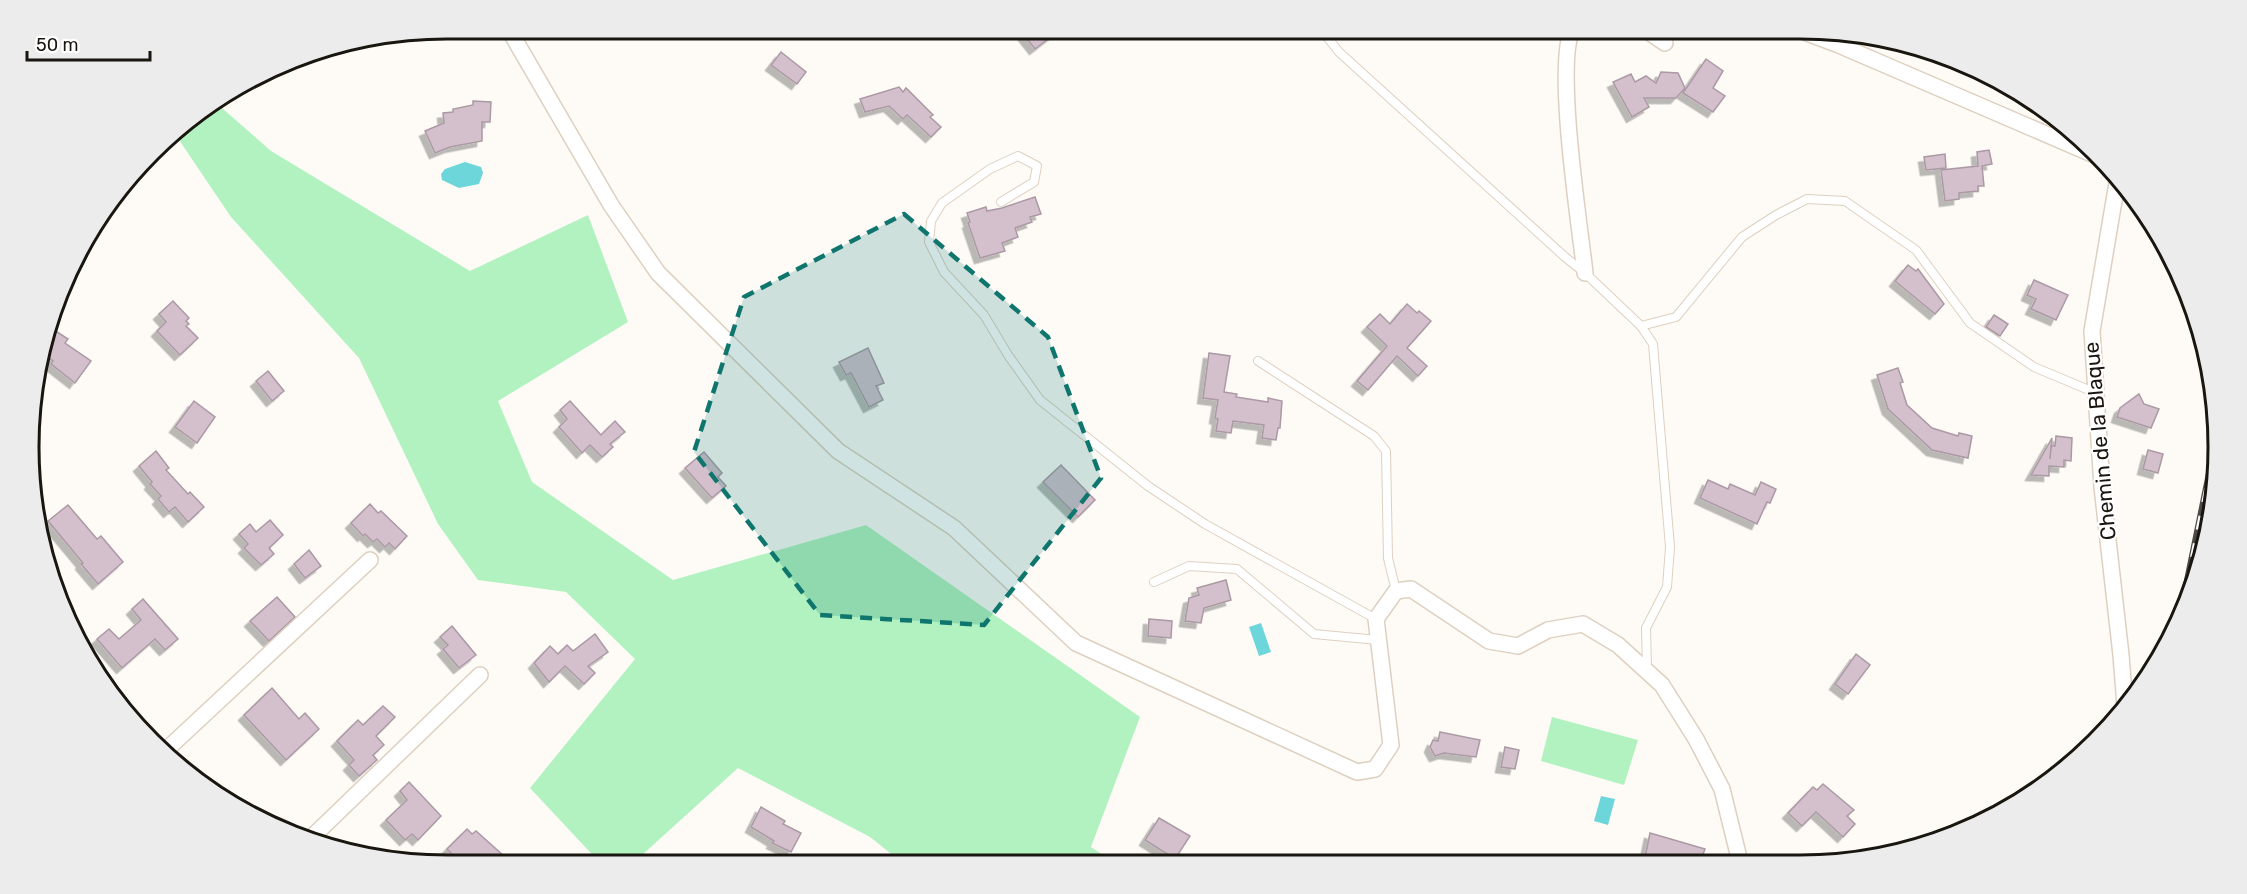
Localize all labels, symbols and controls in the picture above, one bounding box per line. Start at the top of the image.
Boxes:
scale bar [27,24,150,62]
text: 50 m [36,34,79,56]
street label: Chemin de la Blaque [2078,341,2121,541]

